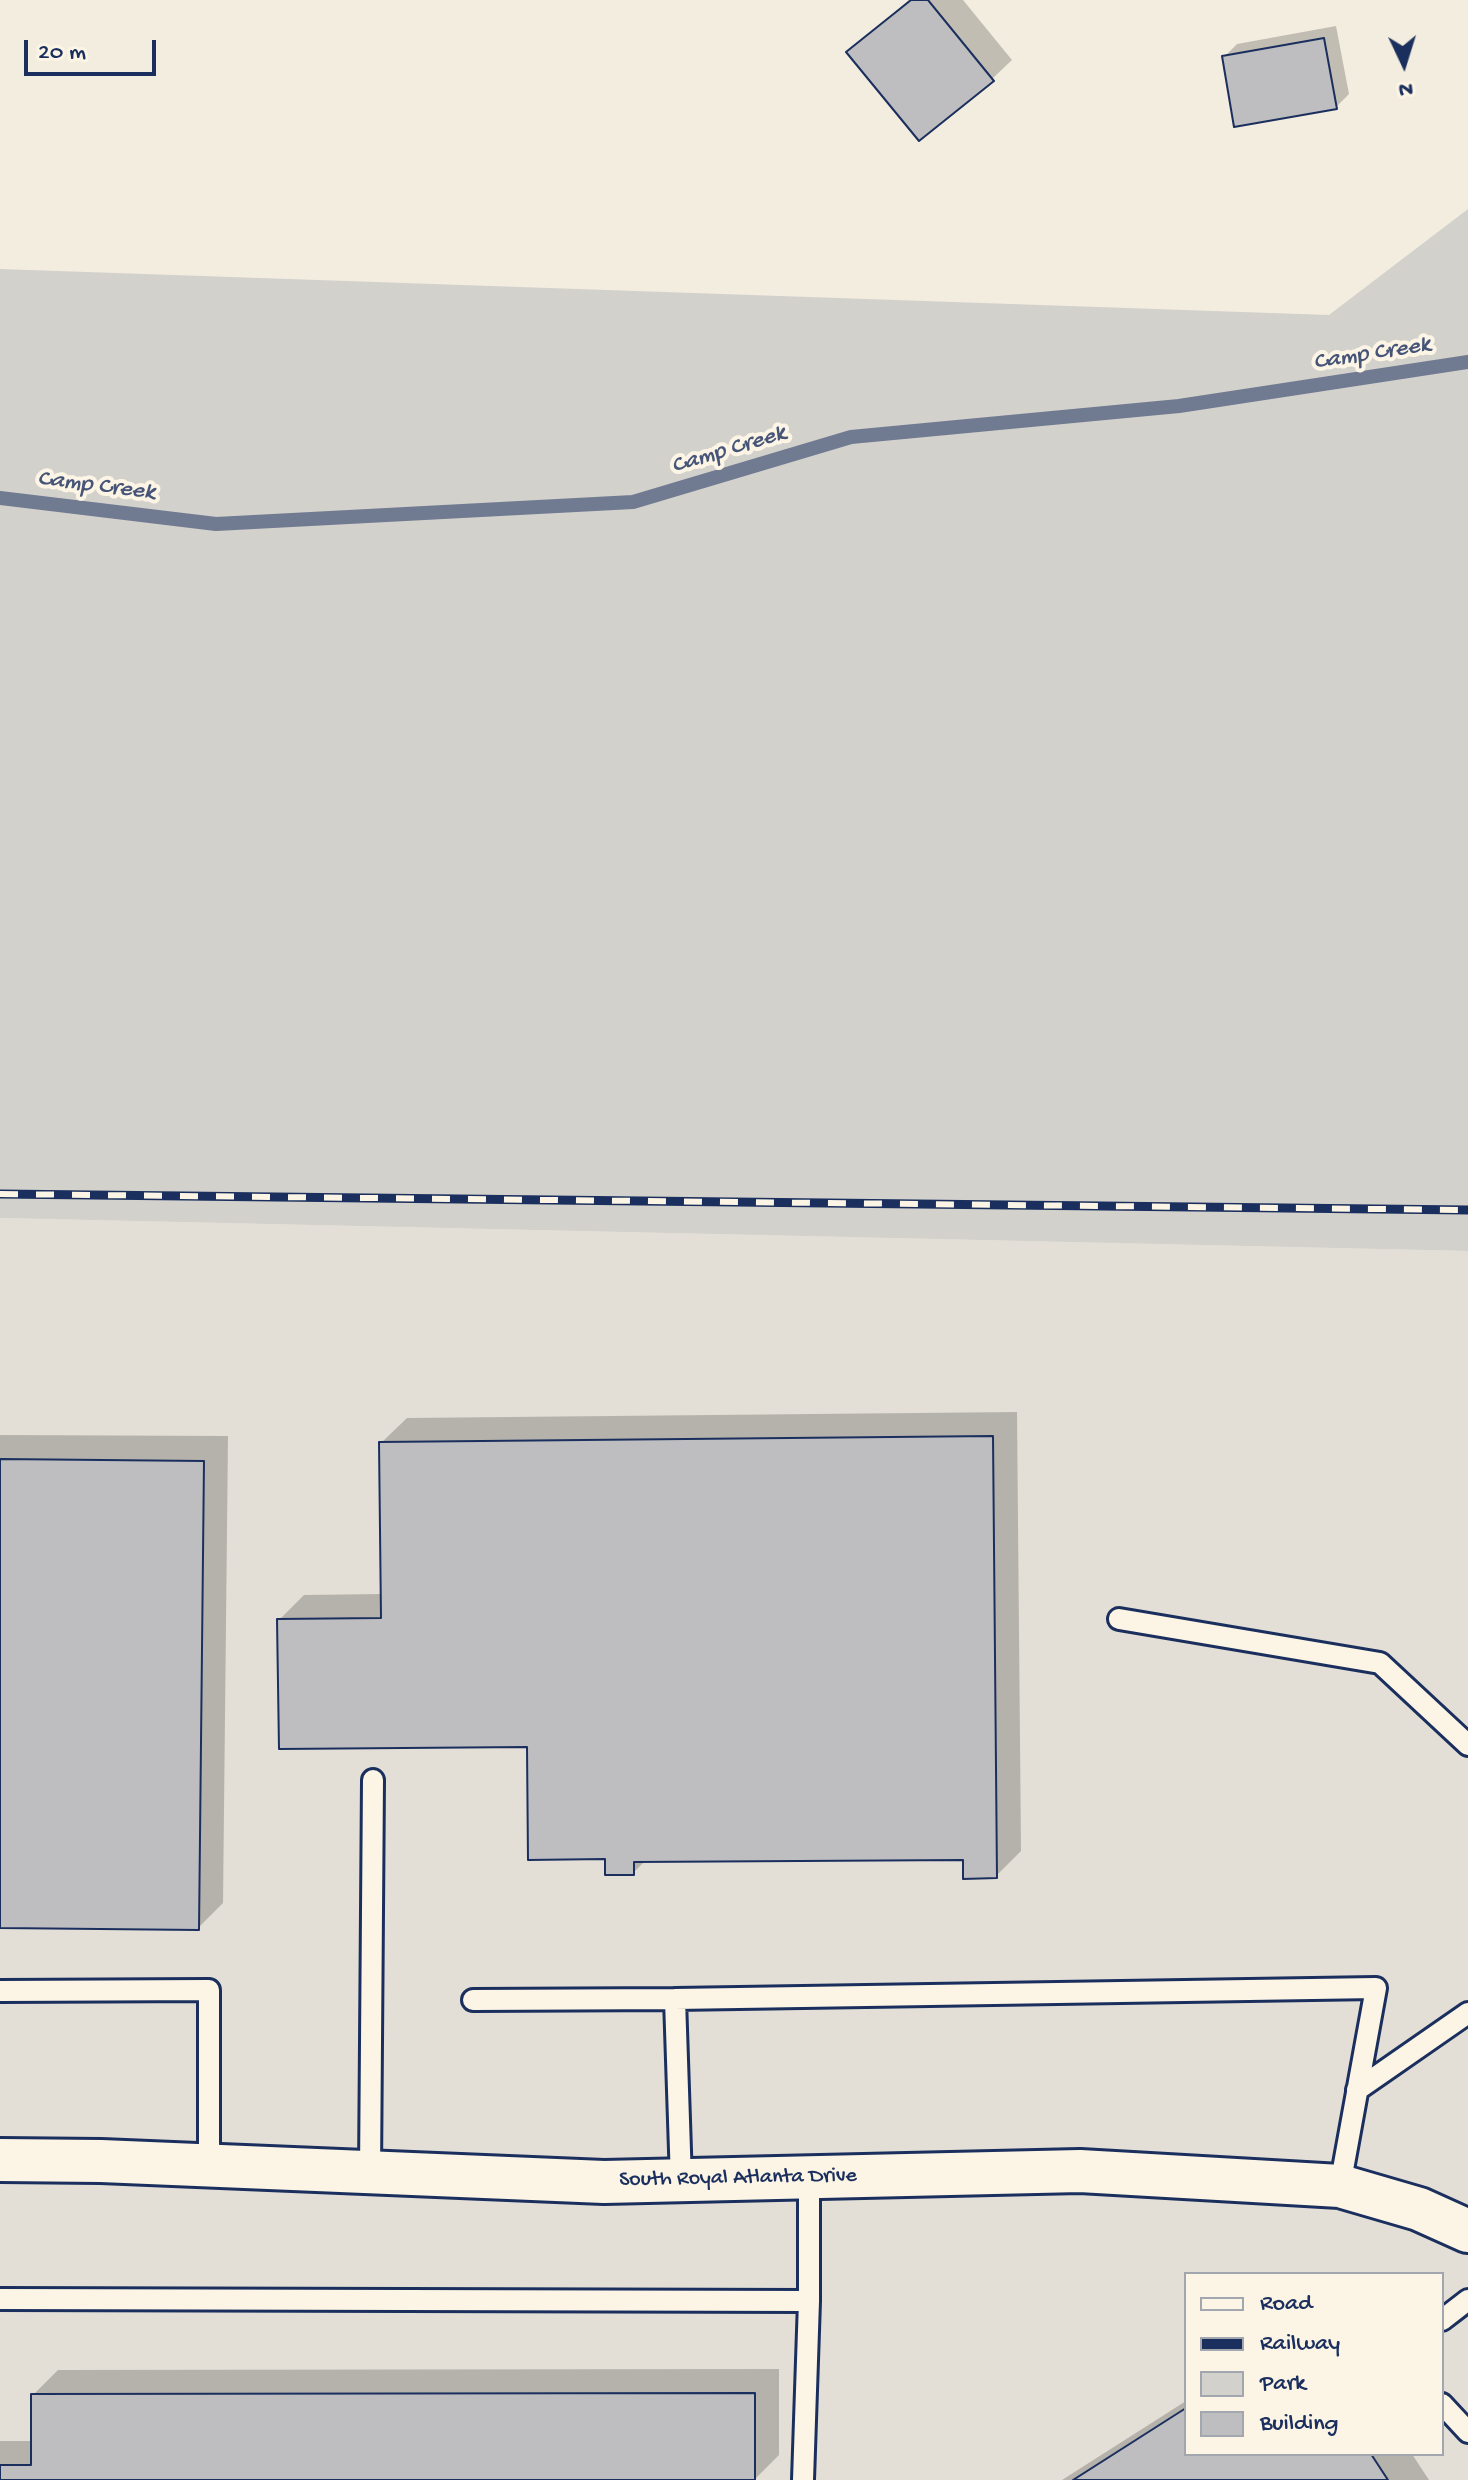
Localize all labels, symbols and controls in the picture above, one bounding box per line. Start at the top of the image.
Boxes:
scale bar [28,24,160,74]
north arrow [1364,24,1444,104]
text: 20 m [38,39,86,68]
text: N [1398,74,1414,101]
water label: Camp Creek [1312,332,1432,378]
water label: Camp Creek [668,420,790,482]
water label: Camp Creek [36,466,156,508]
street label: South Royal Atlanta Drive [619,2164,857,2194]
legend [1184,2272,1444,2456]
text: Road [1260,2290,1312,2319]
text: Railway [1260,2330,1340,2359]
text: Park [1260,2370,1306,2399]
text: Building [1260,2410,1338,2439]

